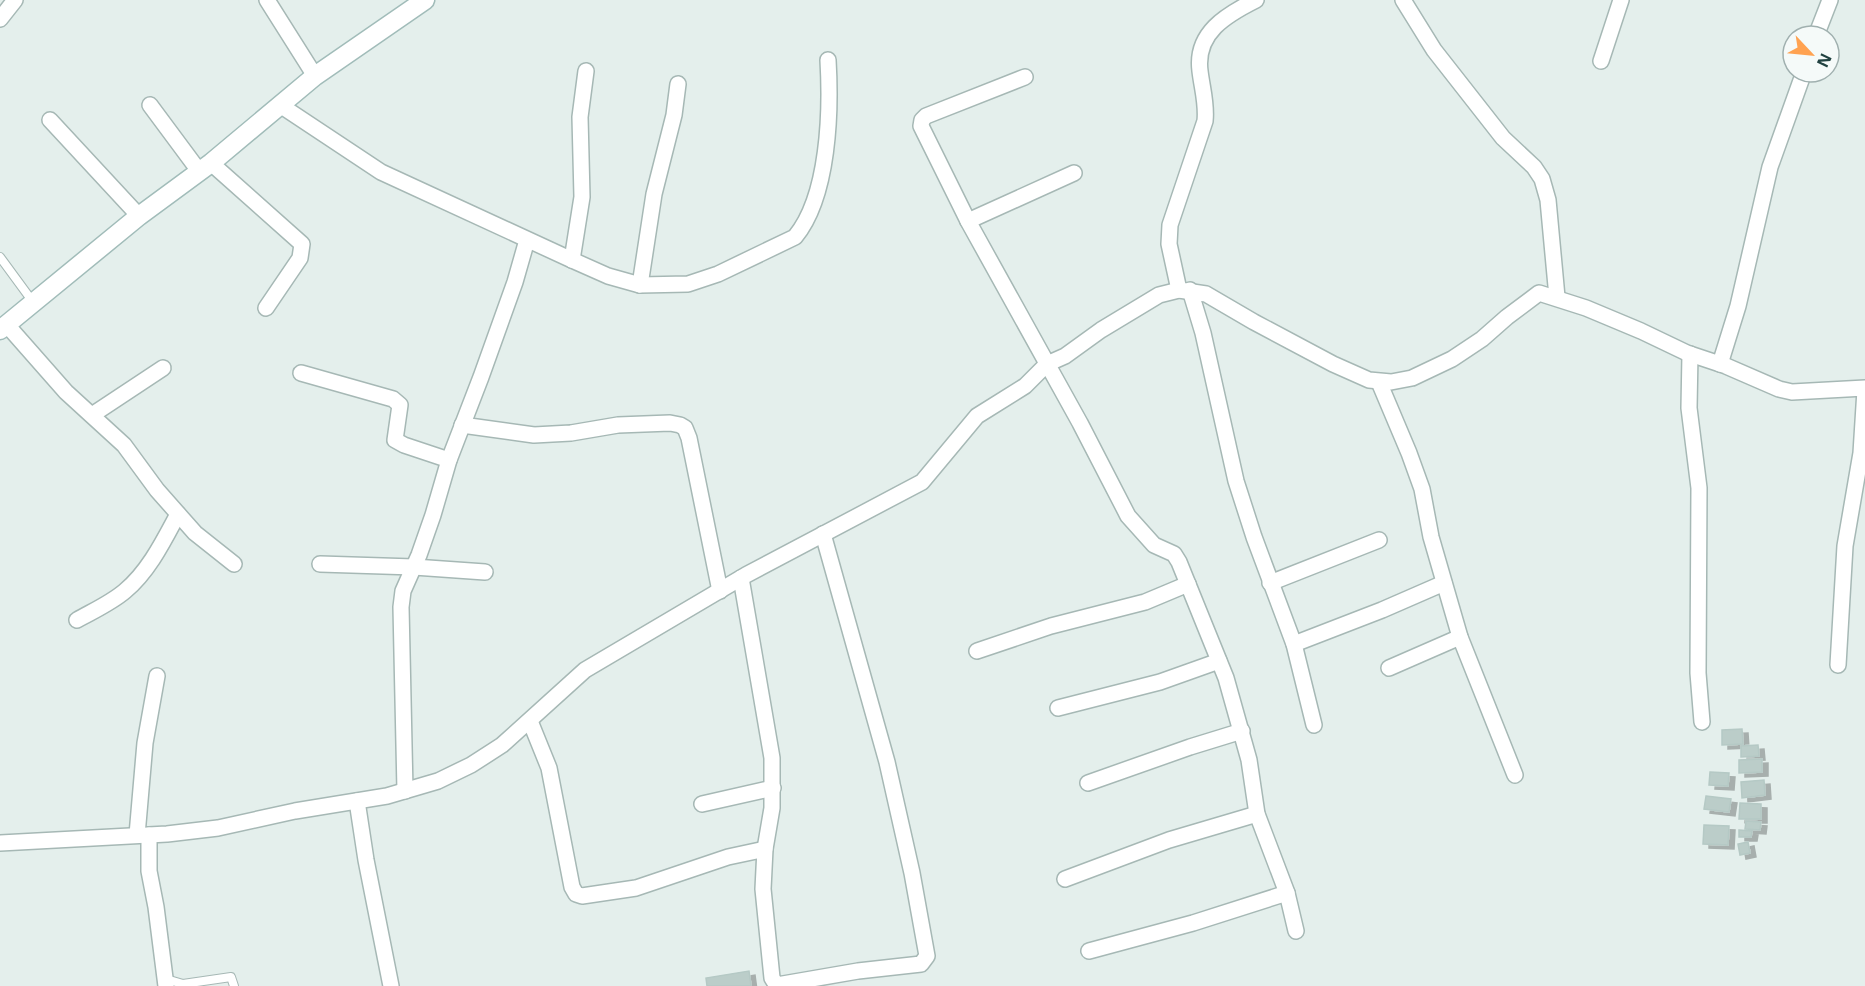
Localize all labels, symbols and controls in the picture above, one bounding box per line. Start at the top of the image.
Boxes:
north arrow [1781,24,1841,84]
text: N [1812,50,1837,71]

